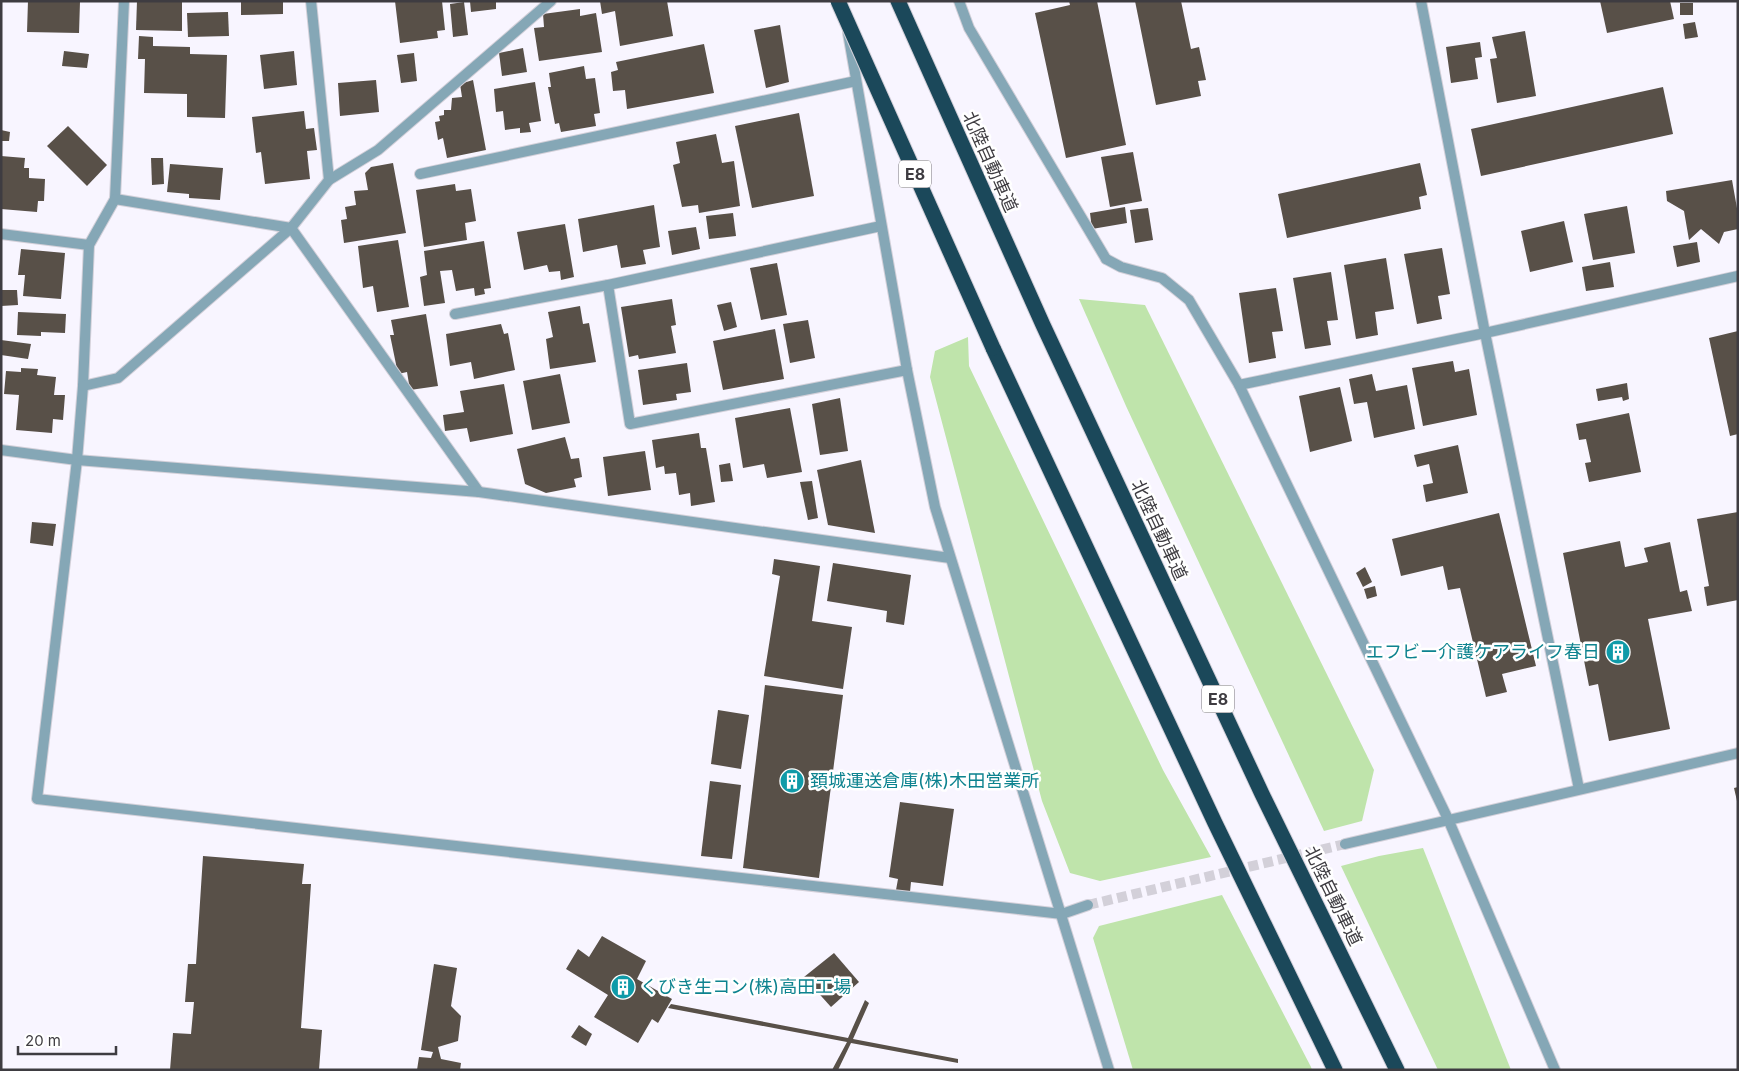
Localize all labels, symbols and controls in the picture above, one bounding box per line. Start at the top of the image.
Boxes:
street label: 北陸自動車道 [959,108,1022,215]
road number: E8 [899,160,931,188]
street label: 北陸自動車道 [1127,476,1192,583]
building icon: エフビー介護ケアライフ春日 [1605,639,1631,665]
place label: エフビー介護ケアライフ春日 [1366,641,1600,662]
road number: E8 [1202,686,1234,712]
building icon: 頚城運送倉庫(株)木田営業所 [779,768,805,794]
place label: 頚城運送倉庫(株)木田営業所 [810,770,1039,791]
street label: 北陸自動車道 [1300,843,1367,949]
building icon: くびき生コン(株)高田工場 [610,974,636,1000]
place label: くびき生コン(株)高田工場 [640,976,851,997]
scale bar [18,1024,115,1056]
text: 20 m [25,1031,61,1050]

